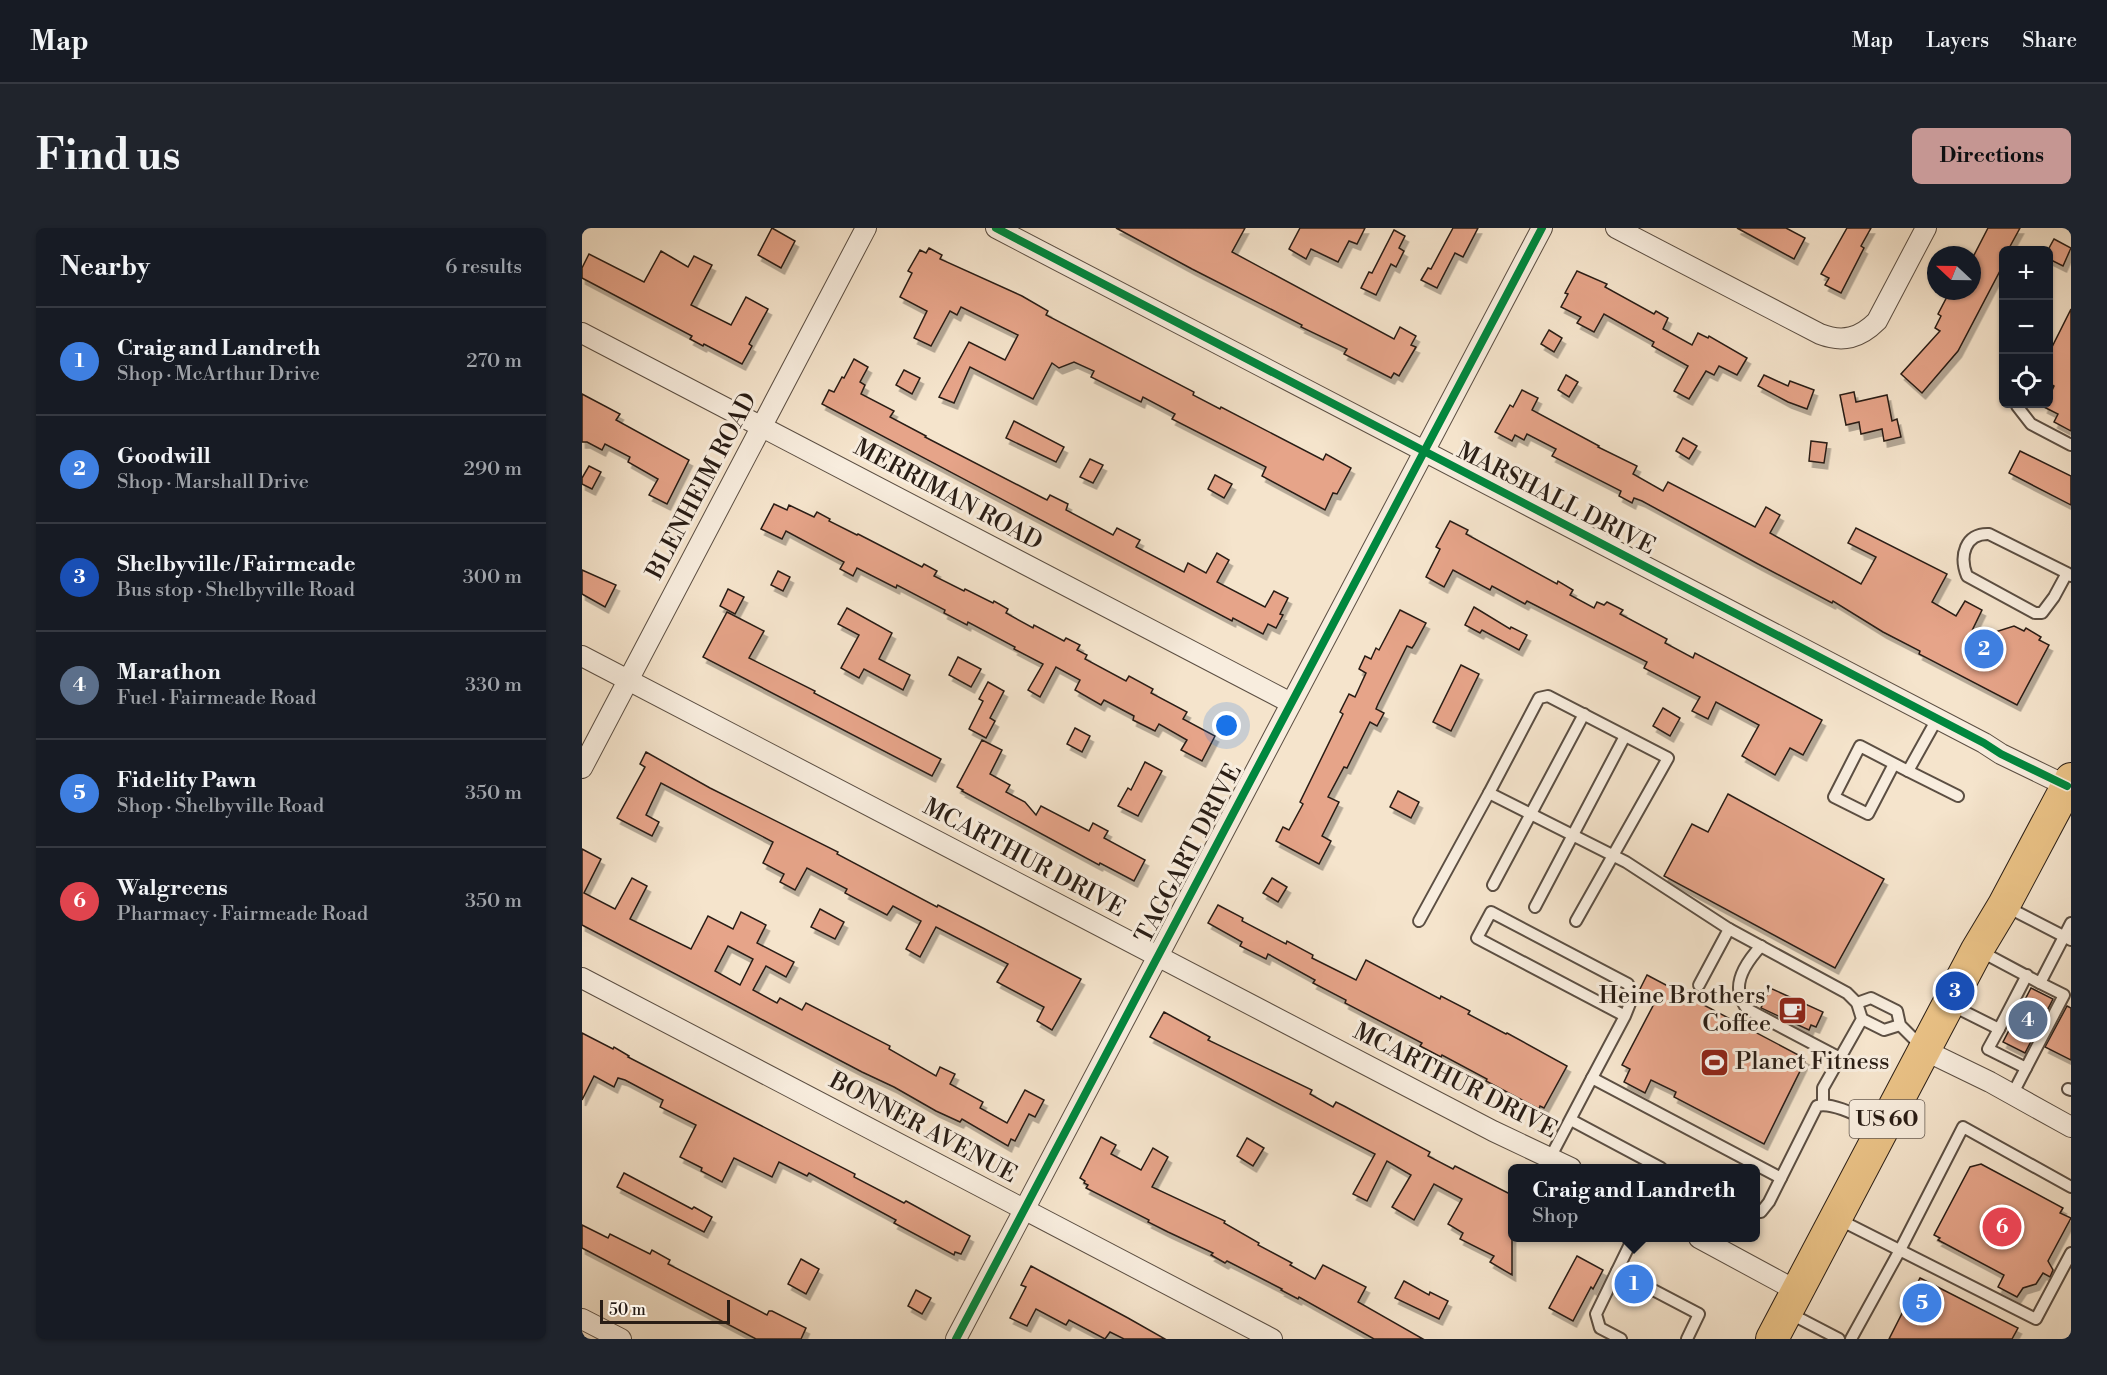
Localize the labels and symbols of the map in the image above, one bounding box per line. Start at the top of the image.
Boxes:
north arrow [1927,246,1981,300]
street label: BLENHEIM ROAD [640,387,764,585]
street label: MERRIMAN ROAD [848,433,1048,557]
street label: MARSHALL DRIVE [1452,436,1660,562]
pin: 2 [1964,626,2004,672]
your location [1212,711,1241,740]
street label: TAGGART DRIVE [1129,759,1249,949]
street label: MCARTHUR DRIVE [918,792,1130,924]
pin: 3 [1936,968,1974,1014]
place label: Heine Brothers' Coffee [1599,981,1771,1039]
cafe icon: Heine Brothers' Coffee [1776,994,1808,1026]
pin: 4 [2008,998,2048,1042]
street label: MCARTHUR DRIVE [1348,1017,1562,1145]
sports icon: Planet Fitness [1698,1046,1730,1078]
place label: Planet Fitness [1735,1047,1890,1077]
street label: BONNER AVENUE [823,1065,1022,1190]
road number: US 60 [1850,1100,1924,1138]
pin: 6 [1982,1204,2022,1250]
pin: 1 [1614,1262,1654,1306]
pin: 5 [1902,1280,1942,1326]
scale bar [600,1297,730,1324]

